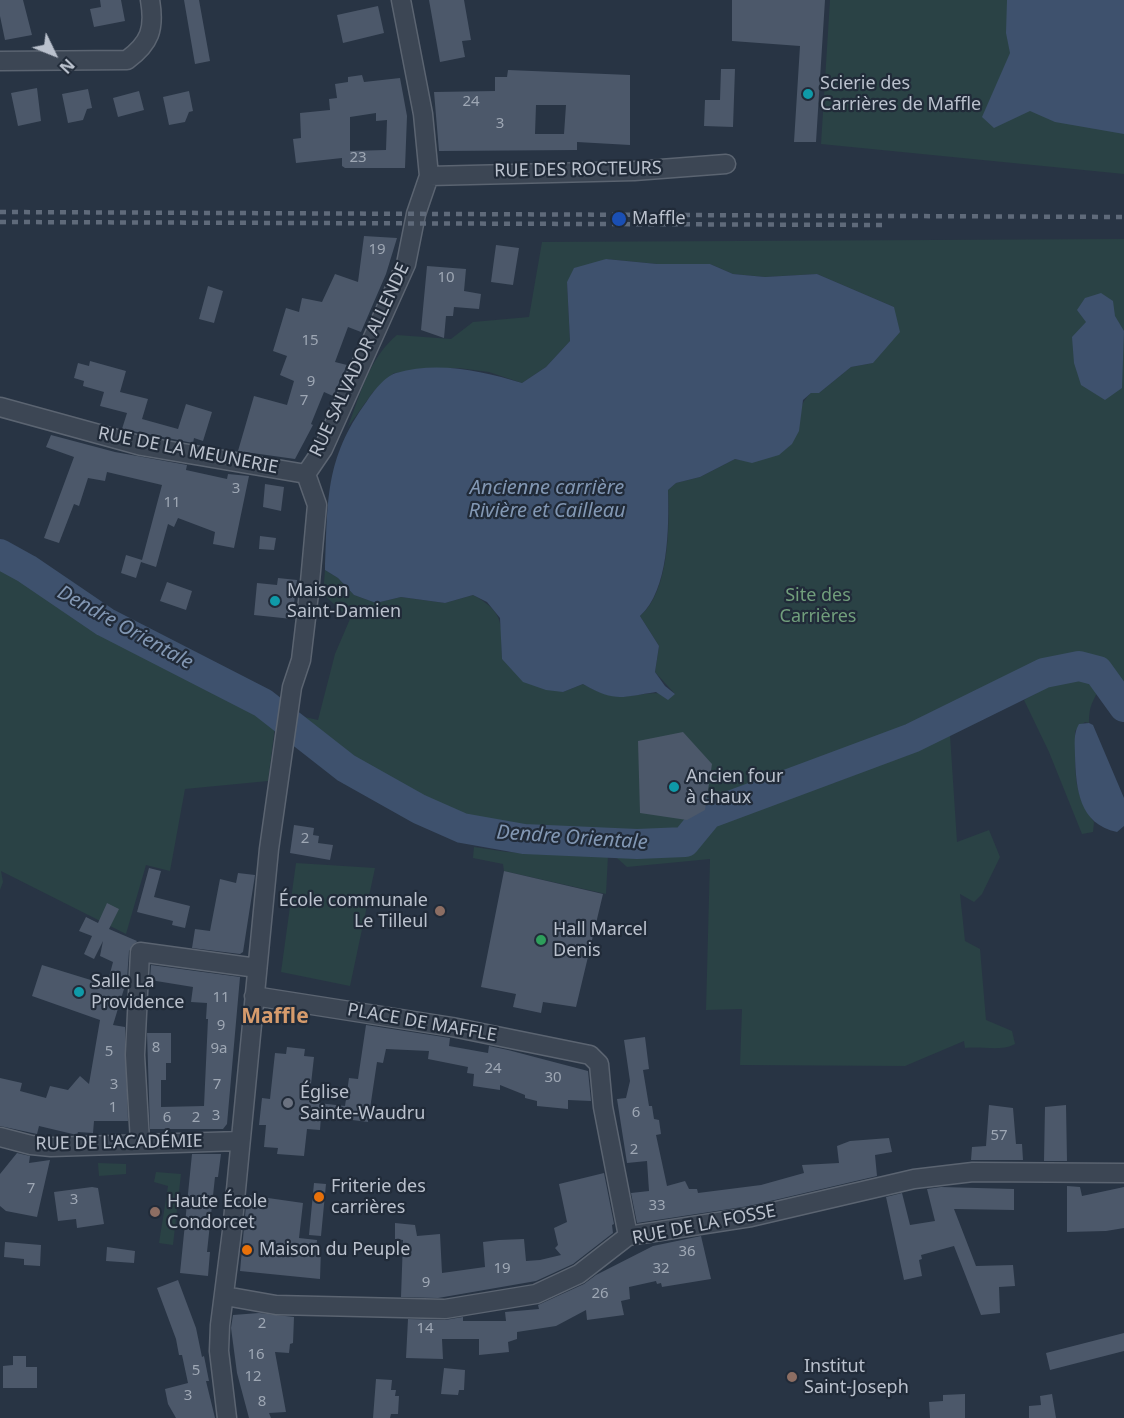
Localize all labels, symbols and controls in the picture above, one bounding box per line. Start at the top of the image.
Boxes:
north arrow [24,24,84,84]
text: N [55,54,80,79]
place label: Scierie des Carrières de Maffle [820,73,981,116]
marker: Scierie des Carrières de Maffle [801,87,815,101]
house number: 24 [462,93,480,111]
house number: 3 [496,115,504,133]
house number: 23 [349,149,367,167]
street label: RUE DES ROCTEURS [494,158,662,182]
place label: Maffle [632,208,686,230]
marker: Maffle [610,210,628,228]
house number: 19 [368,241,386,259]
street label: RUE SALVADOR ALLENDE [306,260,414,460]
house number: 10 [437,269,455,287]
house number: 15 [301,332,319,350]
house number: 9 [307,373,315,391]
house number: 7 [300,392,308,410]
street label: RUE DE LA MEUNERIE [96,423,280,479]
water label: Ancienne carrière Rivière et Cailleau [468,476,626,523]
house number: 3 [232,480,240,498]
house number: 11 [163,494,181,512]
place label: Maison Saint-Damien [287,580,401,622]
water label: Dendre Orientale [53,581,197,675]
park label: Site des Carrières [780,585,856,628]
marker: Maison Saint-Damien [268,594,282,608]
place label: Ancien four à chaux [686,766,784,808]
marker: Ancien four à chaux [667,780,681,794]
water label: Dendre Orientale [496,821,648,855]
house number: 2 [301,830,309,848]
place label: École communale Le Tilleul [279,890,428,932]
marker: École communale Le Tilleul [433,904,447,918]
place label: Hall Marcel Denis [553,919,647,962]
marker: Hall Marcel Denis [534,933,548,947]
place label: Salle La Providence [91,971,184,1014]
marker: Salle La Providence [72,985,86,999]
house number: 11 [212,989,230,1007]
street label: PLACE DE MAFFLE [346,999,498,1047]
district label: Maffle [241,1004,309,1030]
house number: 9 [217,1017,225,1035]
house number: 8 [152,1039,160,1057]
house number: 9a [211,1040,227,1058]
house number: 5 [105,1043,113,1061]
house number: 24 [484,1060,502,1078]
house number: 30 [544,1069,562,1087]
house number: 3 [110,1076,118,1094]
house number: 7 [213,1076,221,1094]
place label: Église Sainte-Waudru [300,1082,425,1124]
marker: Église Sainte-Waudru [281,1096,295,1110]
house number: 1 [109,1099,117,1117]
house number: 6 [632,1104,640,1122]
house number: 3 [212,1107,220,1125]
house number: 6 [163,1109,171,1127]
house number: 2 [192,1109,200,1127]
house number: 57 [990,1127,1008,1145]
street label: RUE DE L'ACADÉMIE [35,1131,203,1155]
house number: 2 [630,1141,638,1159]
place label: Friterie des carrières [331,1176,426,1218]
house number: 7 [27,1180,35,1198]
marker: Friterie des carrières [312,1190,326,1204]
house number: 3 [70,1191,78,1209]
place label: Haute École Condorcet [167,1191,267,1234]
house number: 33 [648,1197,666,1215]
street label: RUE DE LA FOSSE [630,1201,778,1249]
marker: Haute École Condorcet [148,1205,162,1219]
place label: Maison du Peuple [259,1239,410,1261]
marker: Maison du Peuple [240,1243,254,1257]
house number: 36 [678,1243,696,1261]
house number: 19 [493,1260,511,1278]
house number: 32 [652,1260,670,1278]
house number: 9 [422,1274,430,1292]
house number: 26 [591,1285,609,1303]
house number: 2 [258,1315,266,1333]
house number: 14 [416,1320,434,1338]
house number: 16 [247,1346,265,1364]
place label: Institut Saint-Joseph [804,1356,909,1398]
house number: 5 [192,1362,200,1380]
house number: 12 [244,1368,262,1386]
marker: Institut Saint-Joseph [785,1370,799,1384]
house number: 3 [184,1387,192,1405]
house number: 8 [258,1393,266,1411]

